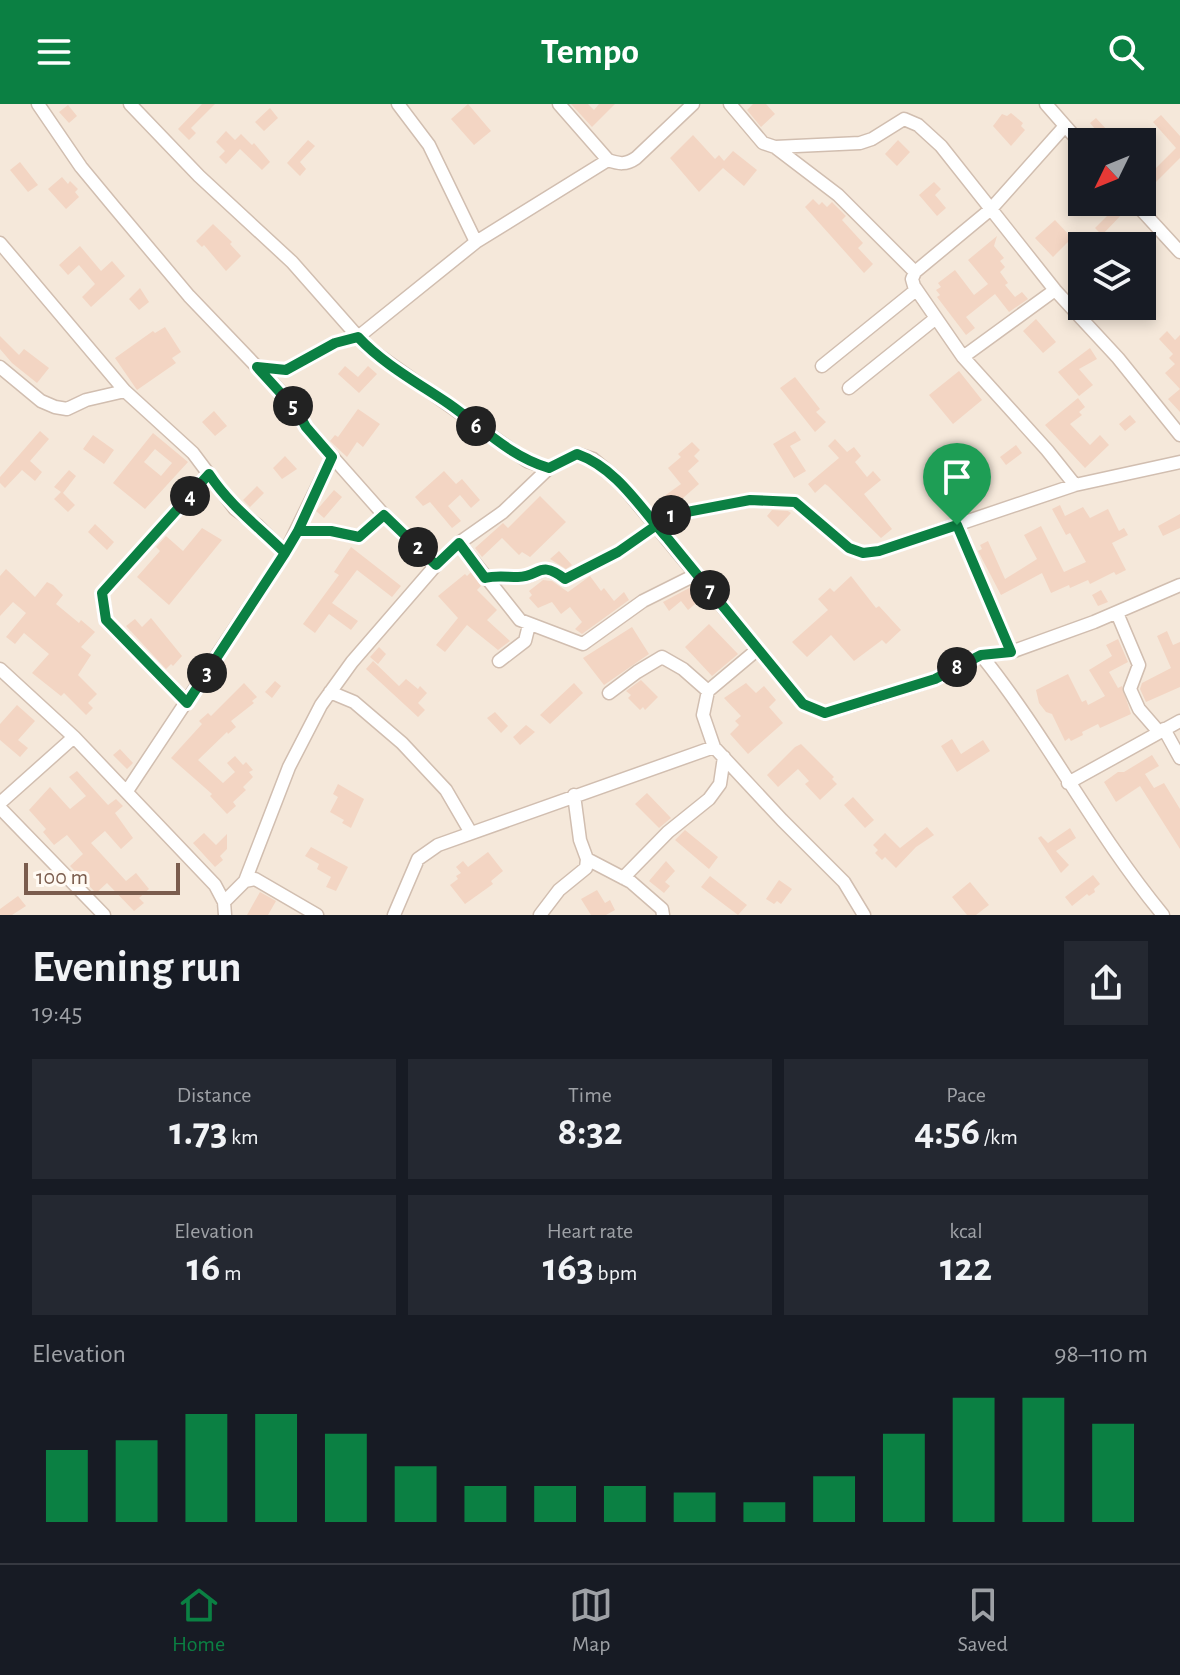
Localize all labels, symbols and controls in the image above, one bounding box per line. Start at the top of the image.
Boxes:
icon: menu [32,30,76,74]
icon: search [1104,30,1148,74]
text: Tempo [541,34,639,70]
north arrow [1068,128,1156,216]
map controls [1068,128,1156,320]
button: layers [1068,232,1156,320]
pin: 5 [273,386,313,426]
text: 5 [288,395,298,417]
pin: 6 [456,406,496,446]
text: 6 [471,415,481,437]
pin [923,443,991,525]
icon: arrive [935,455,979,499]
pin: 4 [170,476,210,516]
text: 4 [184,485,196,507]
pin: 1 [651,495,691,535]
text: 1 [667,504,675,526]
pin: 2 [398,527,438,567]
text: 2 [413,536,423,558]
pin: 7 [690,570,730,610]
text: 7 [705,579,715,601]
pin: 8 [937,647,977,687]
pin: 3 [187,653,227,693]
text: 8 [952,656,962,678]
text: 3 [202,662,212,684]
scale bar [24,859,180,895]
text: 100 m [36,866,88,888]
button: share [1064,941,1148,1025]
text: Evening run [32,946,241,990]
text: 19:45 [32,1000,83,1026]
text: Distance [177,1084,251,1106]
text: Time [568,1084,612,1106]
text: Pace [946,1084,986,1106]
text: 1.73 [169,1112,227,1152]
text: 8:32 [558,1112,622,1152]
text: 4:56 [914,1112,980,1152]
text: km [227,1126,259,1148]
text: /km [980,1126,1018,1148]
text: Elevation [174,1220,254,1242]
text: Heart rate [547,1220,633,1242]
text: kcal [949,1220,983,1242]
text: 16 [187,1248,220,1288]
text: 163 [543,1248,594,1288]
text: 122 [940,1248,992,1288]
text: m [220,1262,241,1284]
text: bpm [594,1262,637,1284]
text: Elevation [32,1341,126,1367]
text: 98–110 m [1054,1341,1148,1367]
tab: Home [172,1583,225,1657]
tab: Map [569,1583,613,1657]
tab: Saved [958,1583,1008,1657]

